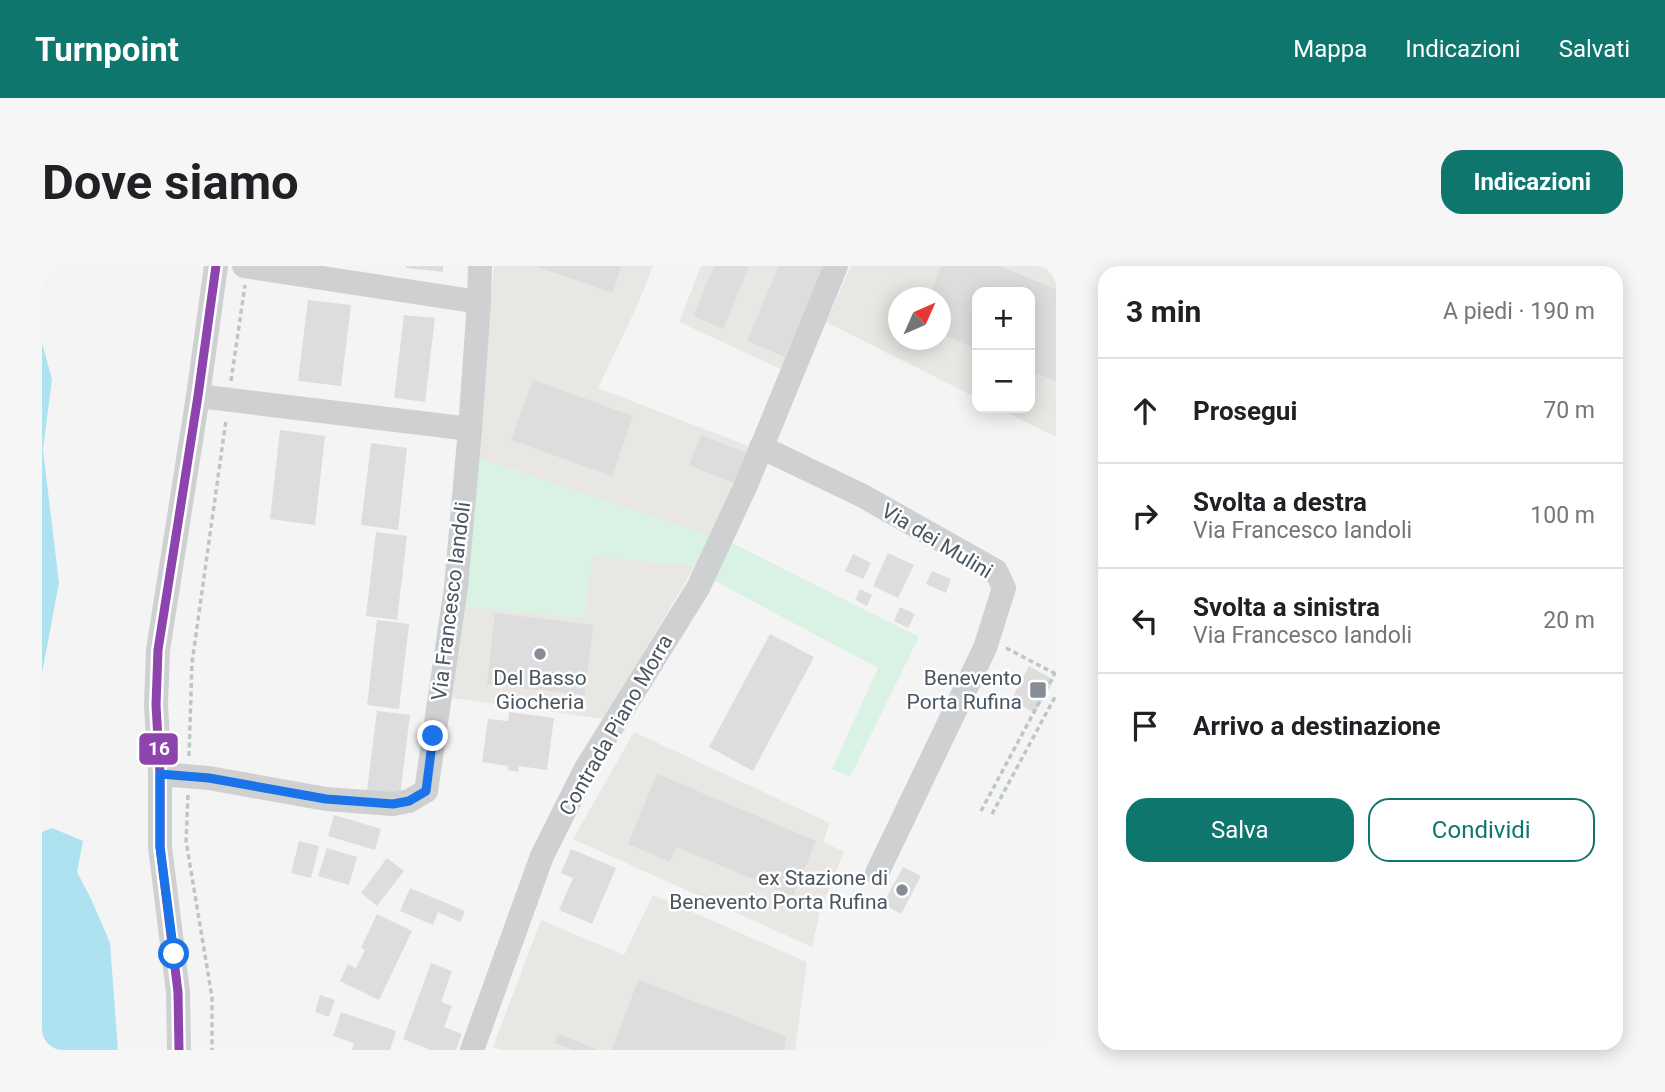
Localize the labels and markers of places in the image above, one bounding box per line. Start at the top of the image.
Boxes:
marker: Del Basso Giocheria [532,646,548,662]
place label: Del Basso Giocheria [493,666,587,714]
place label: Benevento Porta Rufina [907,666,1022,714]
marker: Benevento Porta Rufina [1028,680,1048,700]
place label: ex Stazione di Benevento Porta Rufina [669,866,888,914]
marker: ex Stazione di Benevento Porta Rufina [894,882,910,898]

